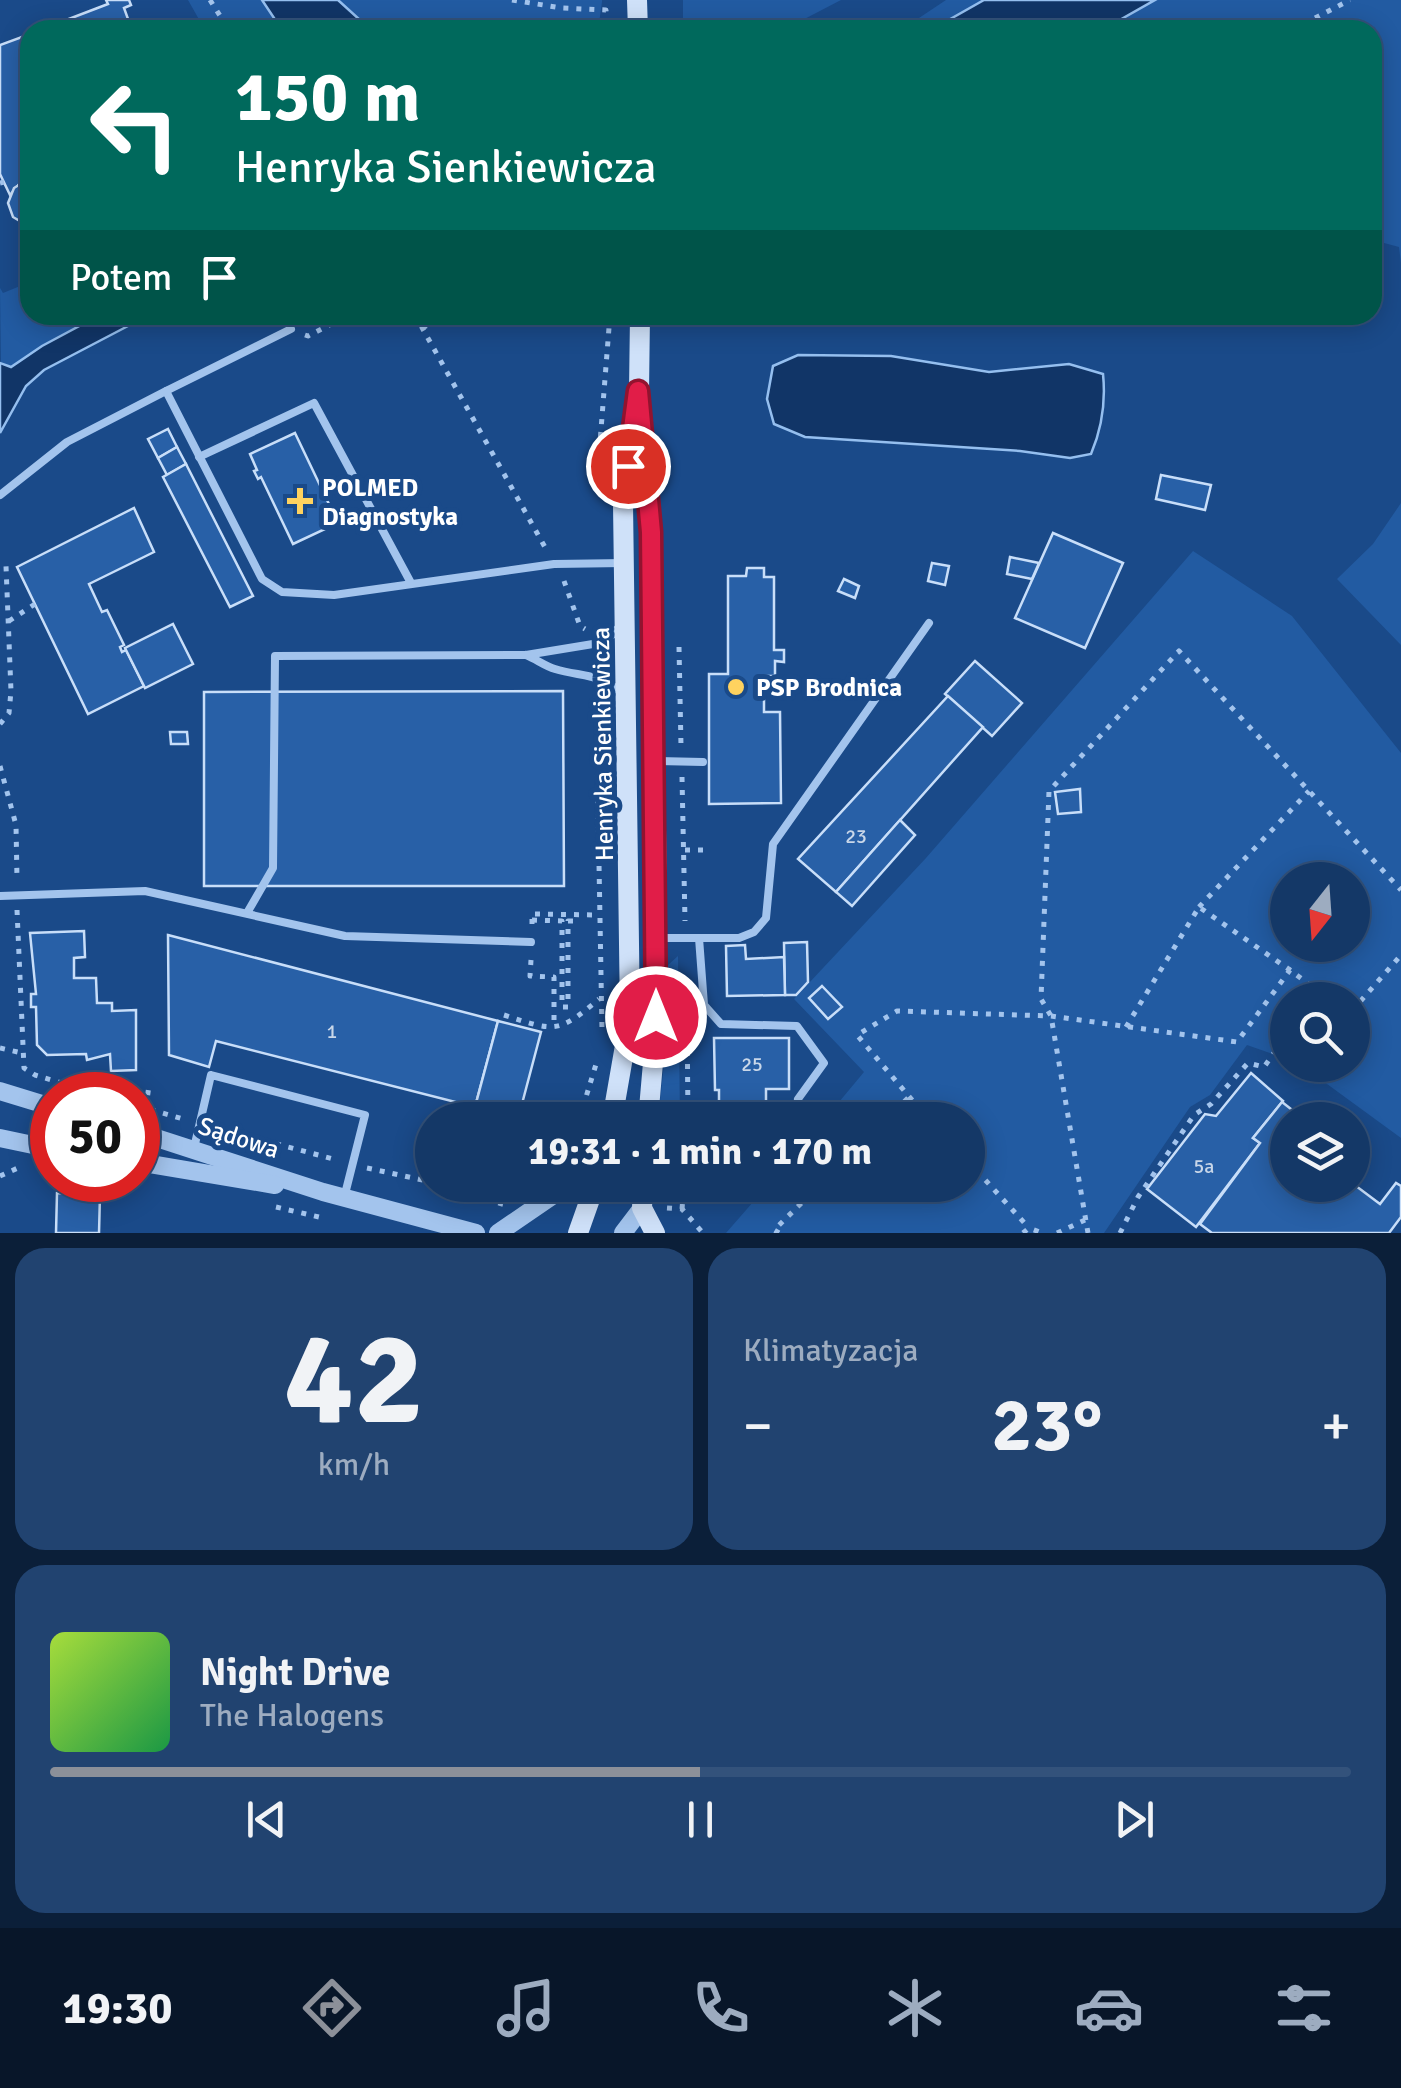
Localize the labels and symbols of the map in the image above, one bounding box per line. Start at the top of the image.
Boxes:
pin [586,424,671,509]
place label: POLMED Diagnostyka [322,472,458,532]
marker: POLMED Diagnostyka [287,488,313,514]
street label: Henryka Sienkiewicza [585,627,620,861]
place label: PSP Brodnica [756,672,902,703]
marker: PSP Brodnica [725,676,747,698]
house number: 23 [845,824,867,849]
north arrow [1270,862,1370,962]
position arrow [604,965,708,1069]
house number: 1 [327,1019,337,1044]
house number: 25 [741,1052,763,1077]
speed limit sign: 50 [30,1072,160,1202]
street label: Sądowa [195,1110,283,1165]
house number: 5a [1194,1154,1214,1179]

